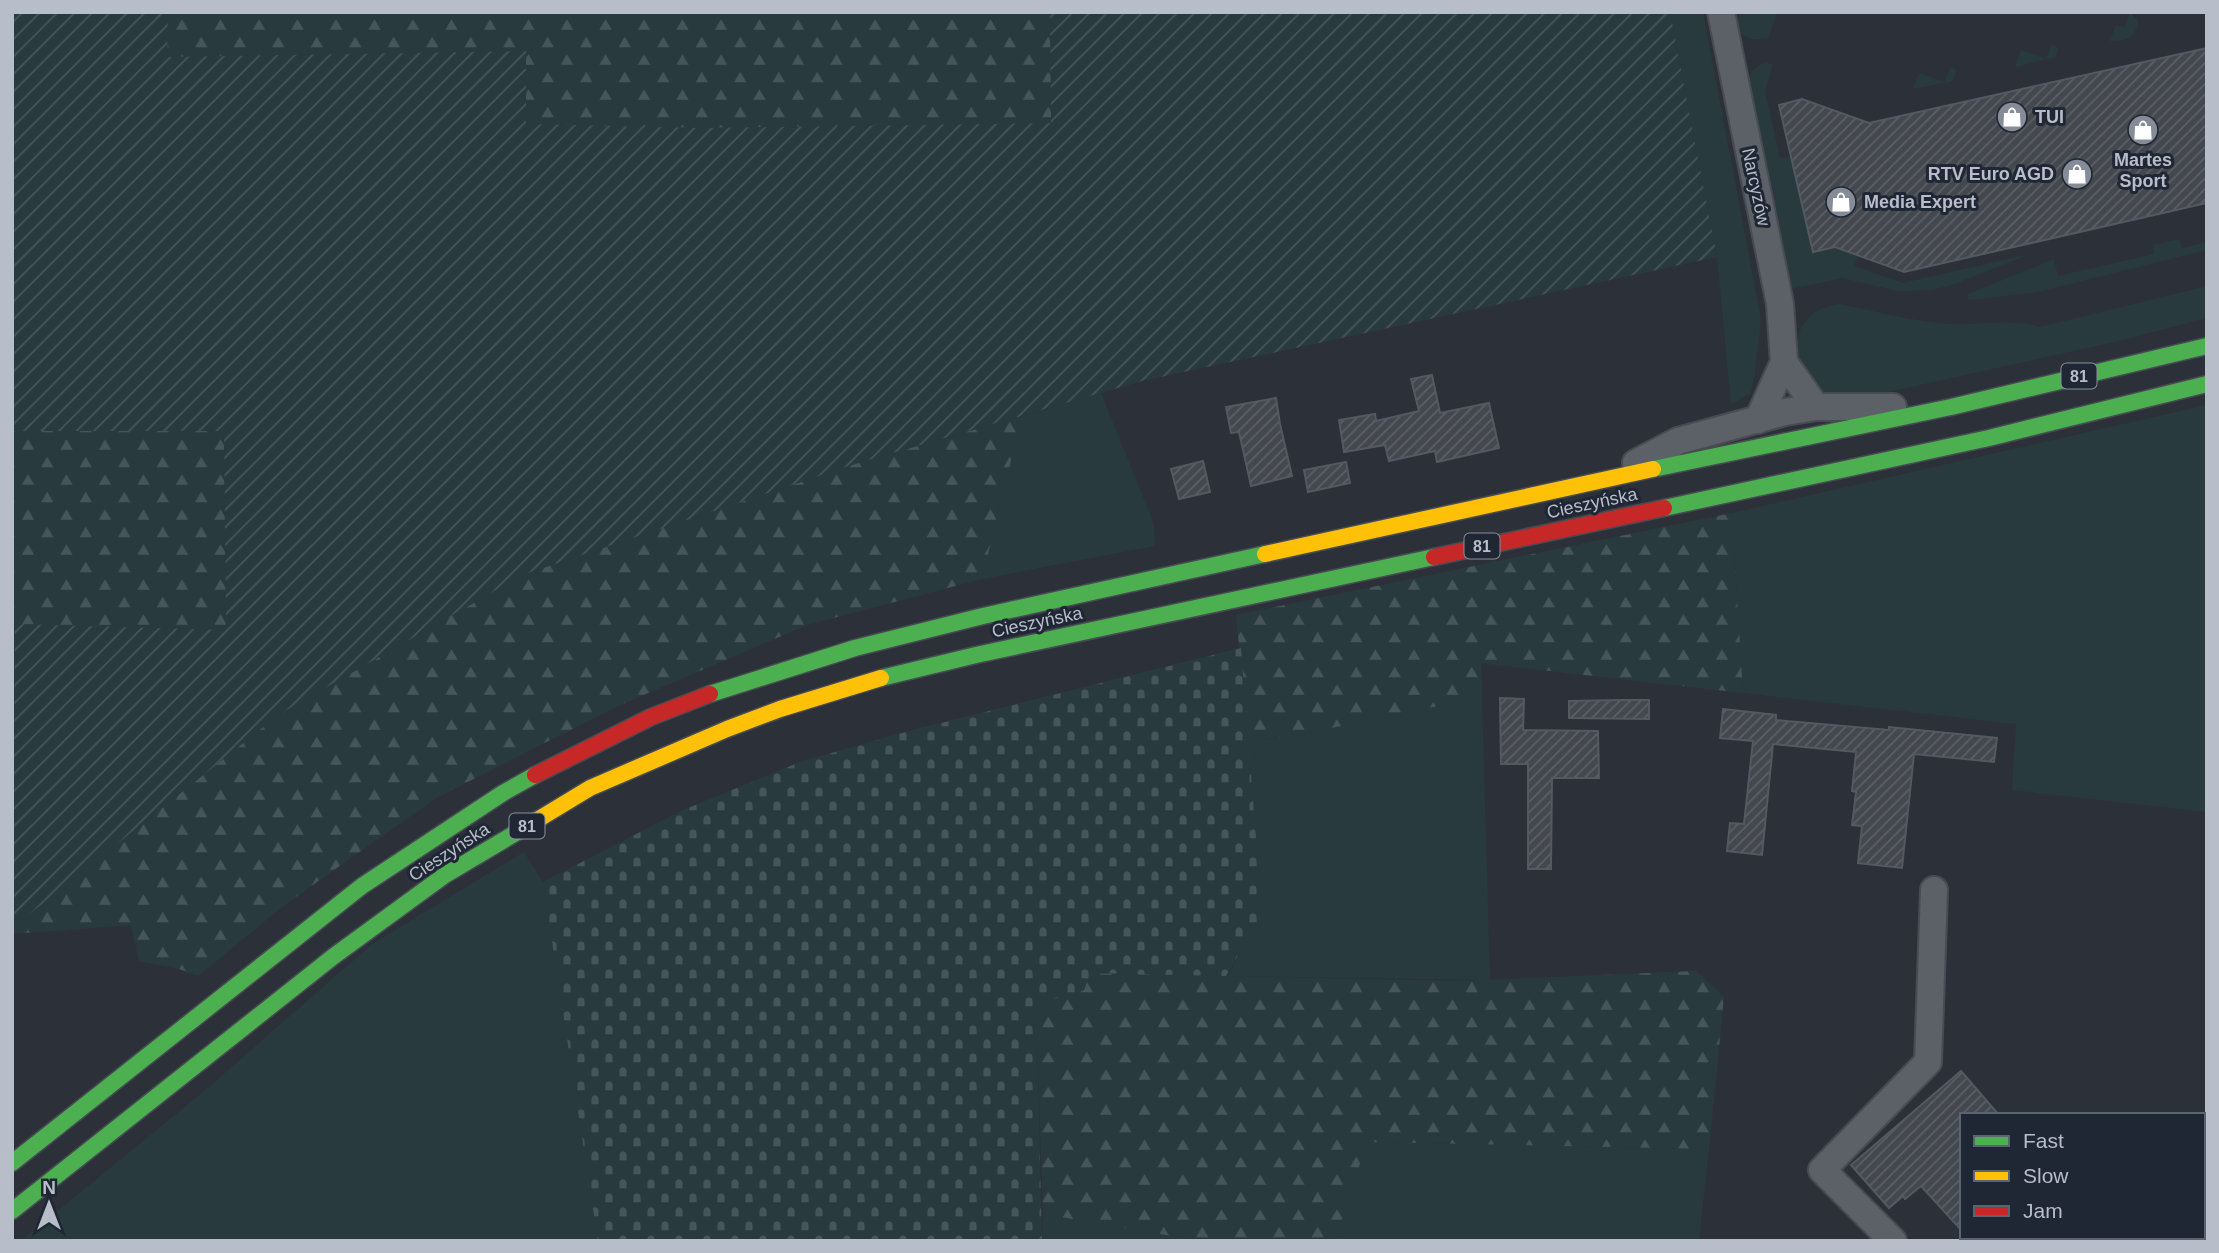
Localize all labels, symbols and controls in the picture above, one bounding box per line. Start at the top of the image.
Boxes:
shop icon: TUI [1995,100,2029,134]
place label: TUI [2035,107,2064,127]
shop icon: Martes Sport [2126,113,2160,147]
street label: Narcyzów [1738,146,1774,229]
place label: Martes Sport [2114,150,2172,191]
shop icon: RTV Euro AGD [2060,157,2094,191]
place label: RTV Euro AGD [1928,164,2054,184]
shop icon: Media Expert [1824,185,1858,219]
place label: Media Expert [1864,192,1976,212]
road number: 81 [2062,364,2096,388]
street label: Cieszyńska [1545,483,1640,522]
road number: 81 [1464,534,1500,558]
street label: Cieszyńska [990,602,1085,641]
road number: 81 [510,814,544,838]
street label: Cieszyńska [405,818,494,885]
legend [1960,1113,2205,1239]
text: Fast [2023,1129,2064,1152]
text: Slow [2023,1164,2069,1187]
north arrow [14,1169,84,1239]
text: N [42,1177,56,1198]
text: Jam [2023,1199,2063,1222]

